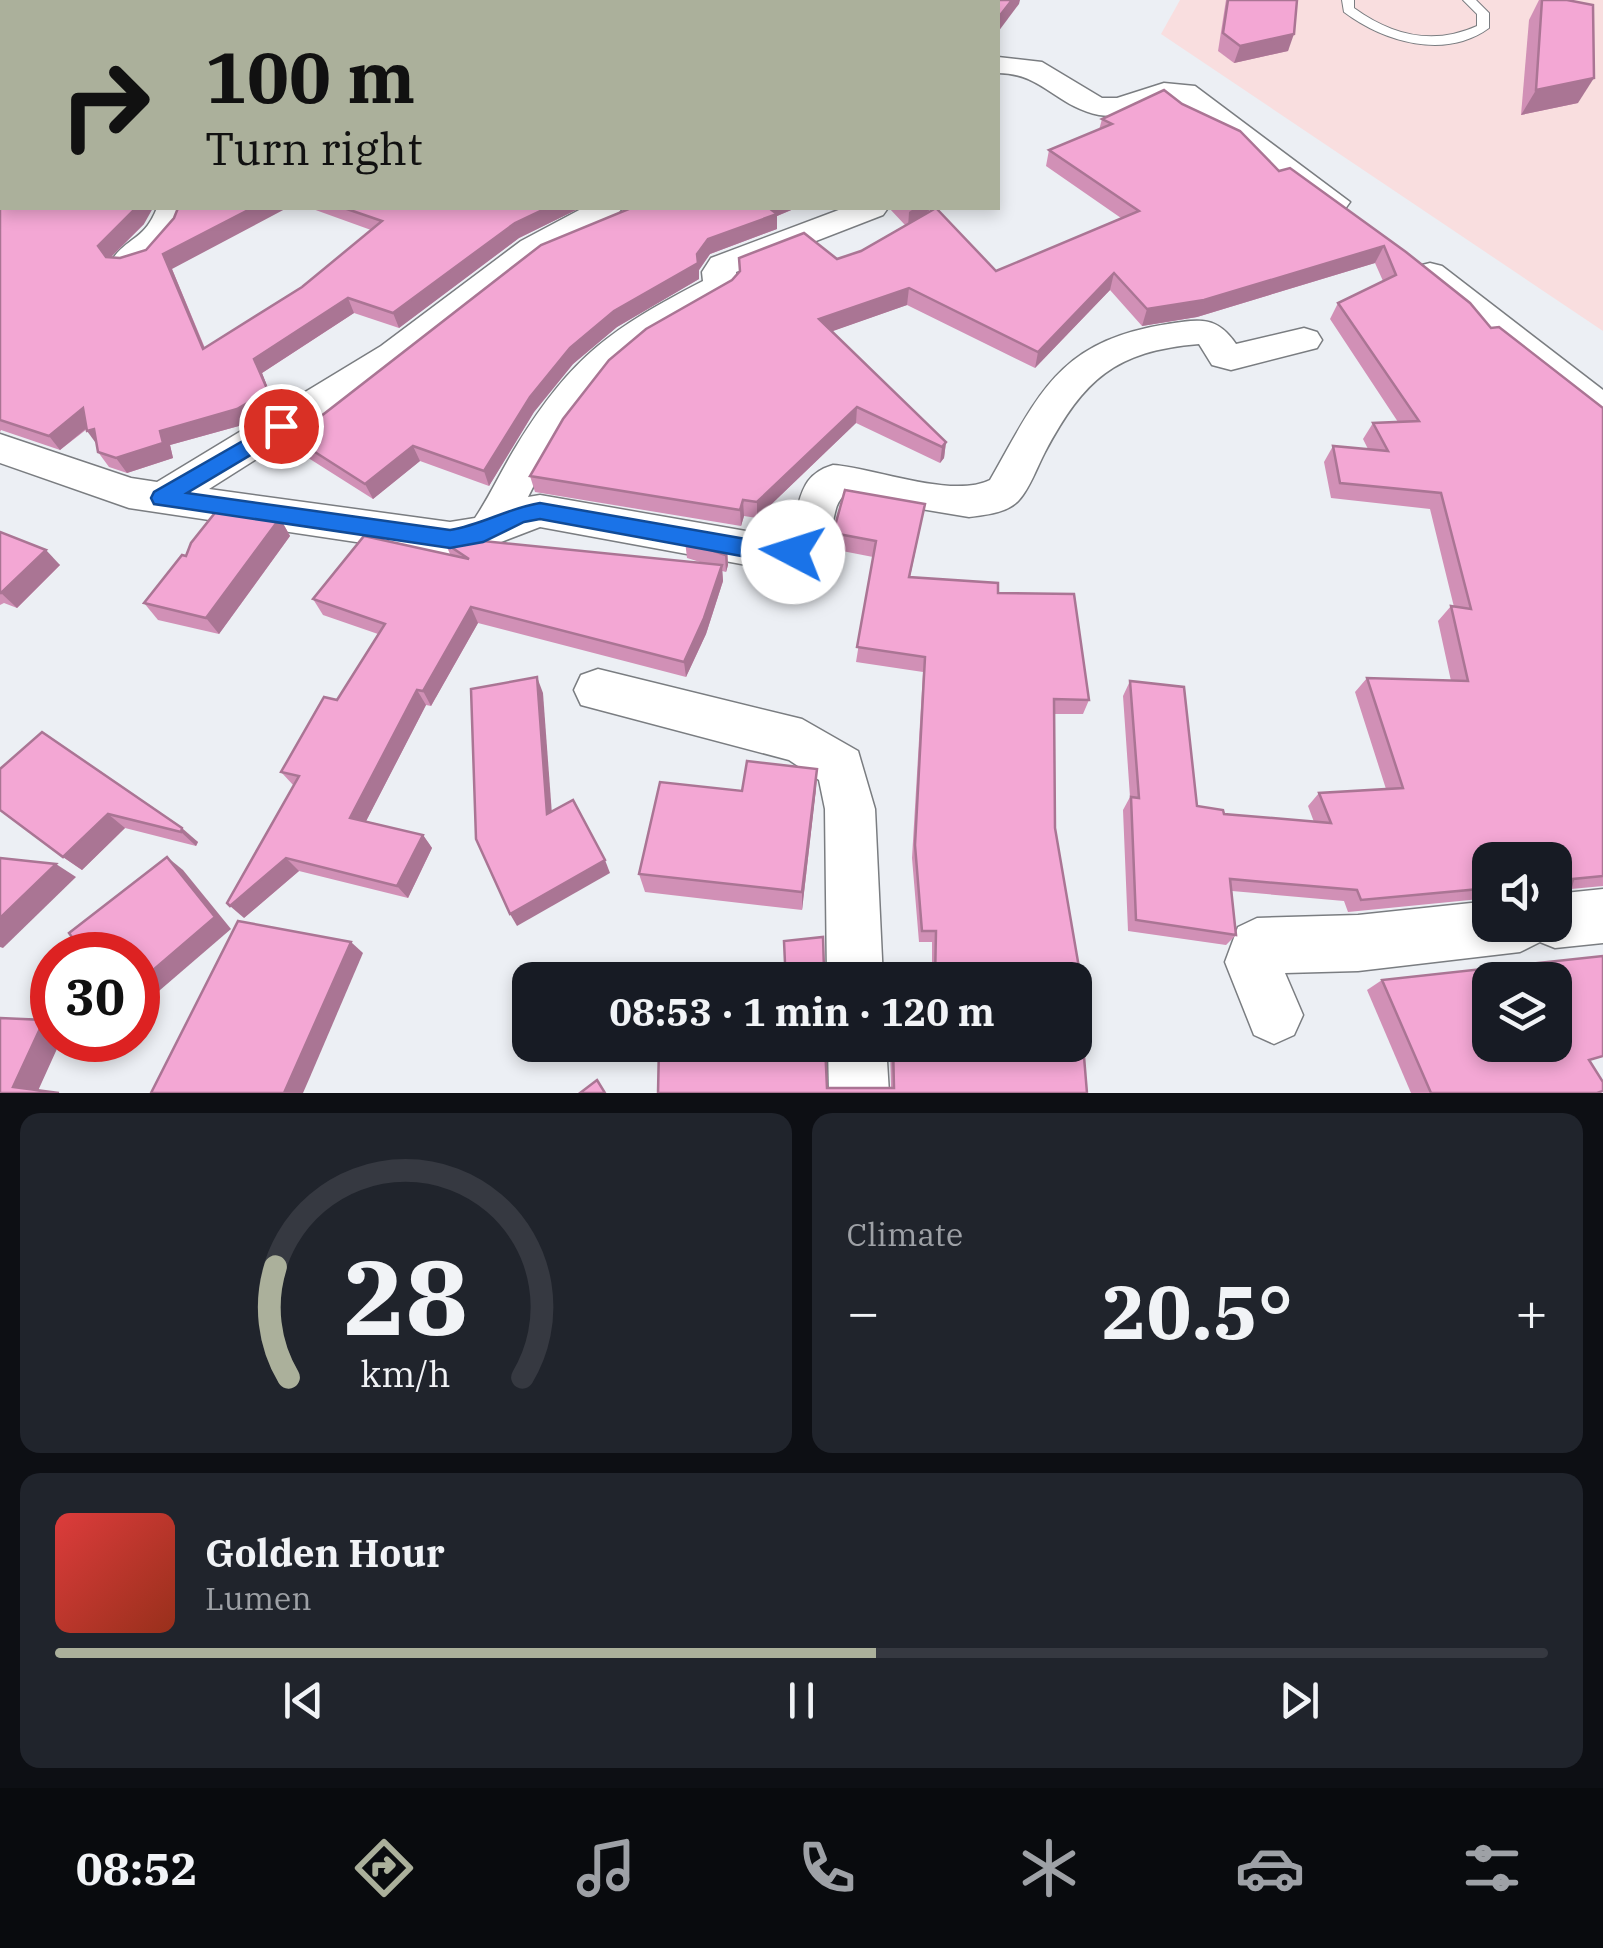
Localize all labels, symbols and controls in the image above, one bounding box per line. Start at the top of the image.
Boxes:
text: 100 m [205,31,415,122]
icon: right [40,40,170,170]
text: Turn right [205,119,423,177]
pin [239,384,324,469]
icon: arrive [254,399,309,454]
position arrow [741,500,845,604]
map controls [1472,842,1572,1062]
button: sound [1472,842,1572,942]
speed limit sign: 30 [30,932,160,1062]
button: layers [1472,962,1572,1062]
text: 08:53 · 1 min · 120 m [609,987,995,1036]
text: Climate [847,1213,963,1255]
text: 28 [343,1228,468,1364]
text: 20.5° [1102,1262,1293,1360]
text: − [847,1276,880,1347]
text: + [1515,1276,1548,1347]
text: km/h [361,1350,451,1397]
text: Golden Hour [205,1528,445,1577]
text: Lumen [205,1577,312,1619]
icon: previous [276,1673,331,1728]
icon: pause [774,1673,829,1728]
icon: next [1272,1673,1327,1728]
icon: directions [349,1833,419,1903]
icon: music [571,1833,641,1903]
icon: phone [792,1833,862,1903]
icon: climate [1014,1833,1084,1903]
icon: car [1235,1833,1305,1903]
icon: filters [1457,1833,1527,1903]
text: 08:52 [76,1839,197,1897]

